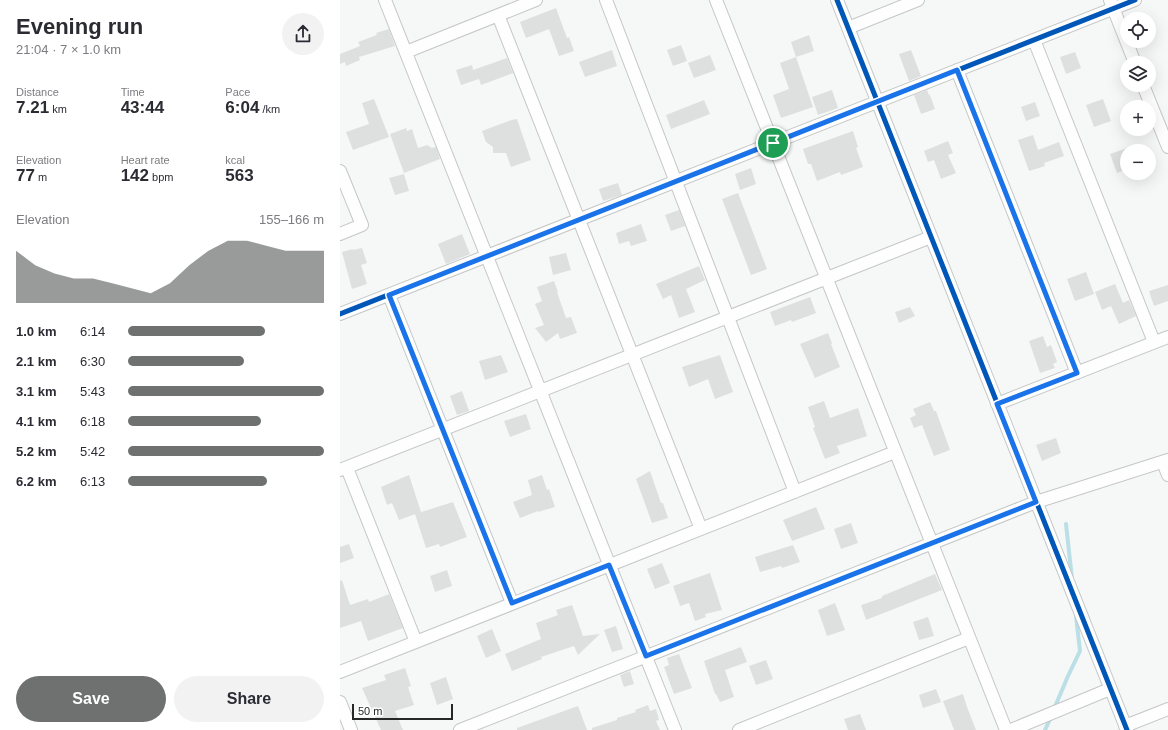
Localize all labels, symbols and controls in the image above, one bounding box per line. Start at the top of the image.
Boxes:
map controls [1120,12,1156,180]
button: locate [1120,12,1156,48]
button: share [282,13,324,55]
text: Evening run [16,14,143,39]
text: 21:04 · 7 × 1.0 km [16,42,121,57]
button: layers [1120,56,1156,92]
text: Distance [16,86,59,98]
text: Time [121,86,145,98]
text: Pace [225,86,250,98]
text: 7.21 [16,98,49,117]
text: 43:44 [121,98,164,117]
text: 6:04 [225,98,259,117]
button: + [1120,100,1156,136]
text: km [49,103,67,115]
text: /km [259,103,280,115]
pin [756,126,790,160]
icon: arrive [762,132,784,154]
button: − [1120,144,1156,180]
text: Elevation [16,154,61,166]
text: Heart rate [121,154,170,166]
text: kcal [225,154,245,166]
text: 77 [16,166,35,185]
text: 142 [121,166,149,185]
text: 563 [225,166,254,185]
text: m [35,171,47,183]
text: bpm [149,171,174,183]
text: Elevation [16,212,69,227]
text: 155–166 m [259,212,324,227]
text: 1.0 km [16,324,56,339]
text: 6:14 [80,324,105,339]
text: 2.1 km [16,354,56,369]
text: 6:30 [80,354,105,369]
text: 3.1 km [16,384,56,399]
text: 5:43 [80,384,105,399]
text: 4.1 km [16,414,56,429]
text: 6:18 [80,414,105,429]
text: 5.2 km [16,444,56,459]
text: 5:42 [80,444,105,459]
text: 6.2 km [16,474,56,489]
text: 6:13 [80,474,105,489]
button: Save [16,676,166,722]
button: Share [174,676,324,722]
scale bar [352,702,453,721]
text: 50 m [358,705,382,717]

